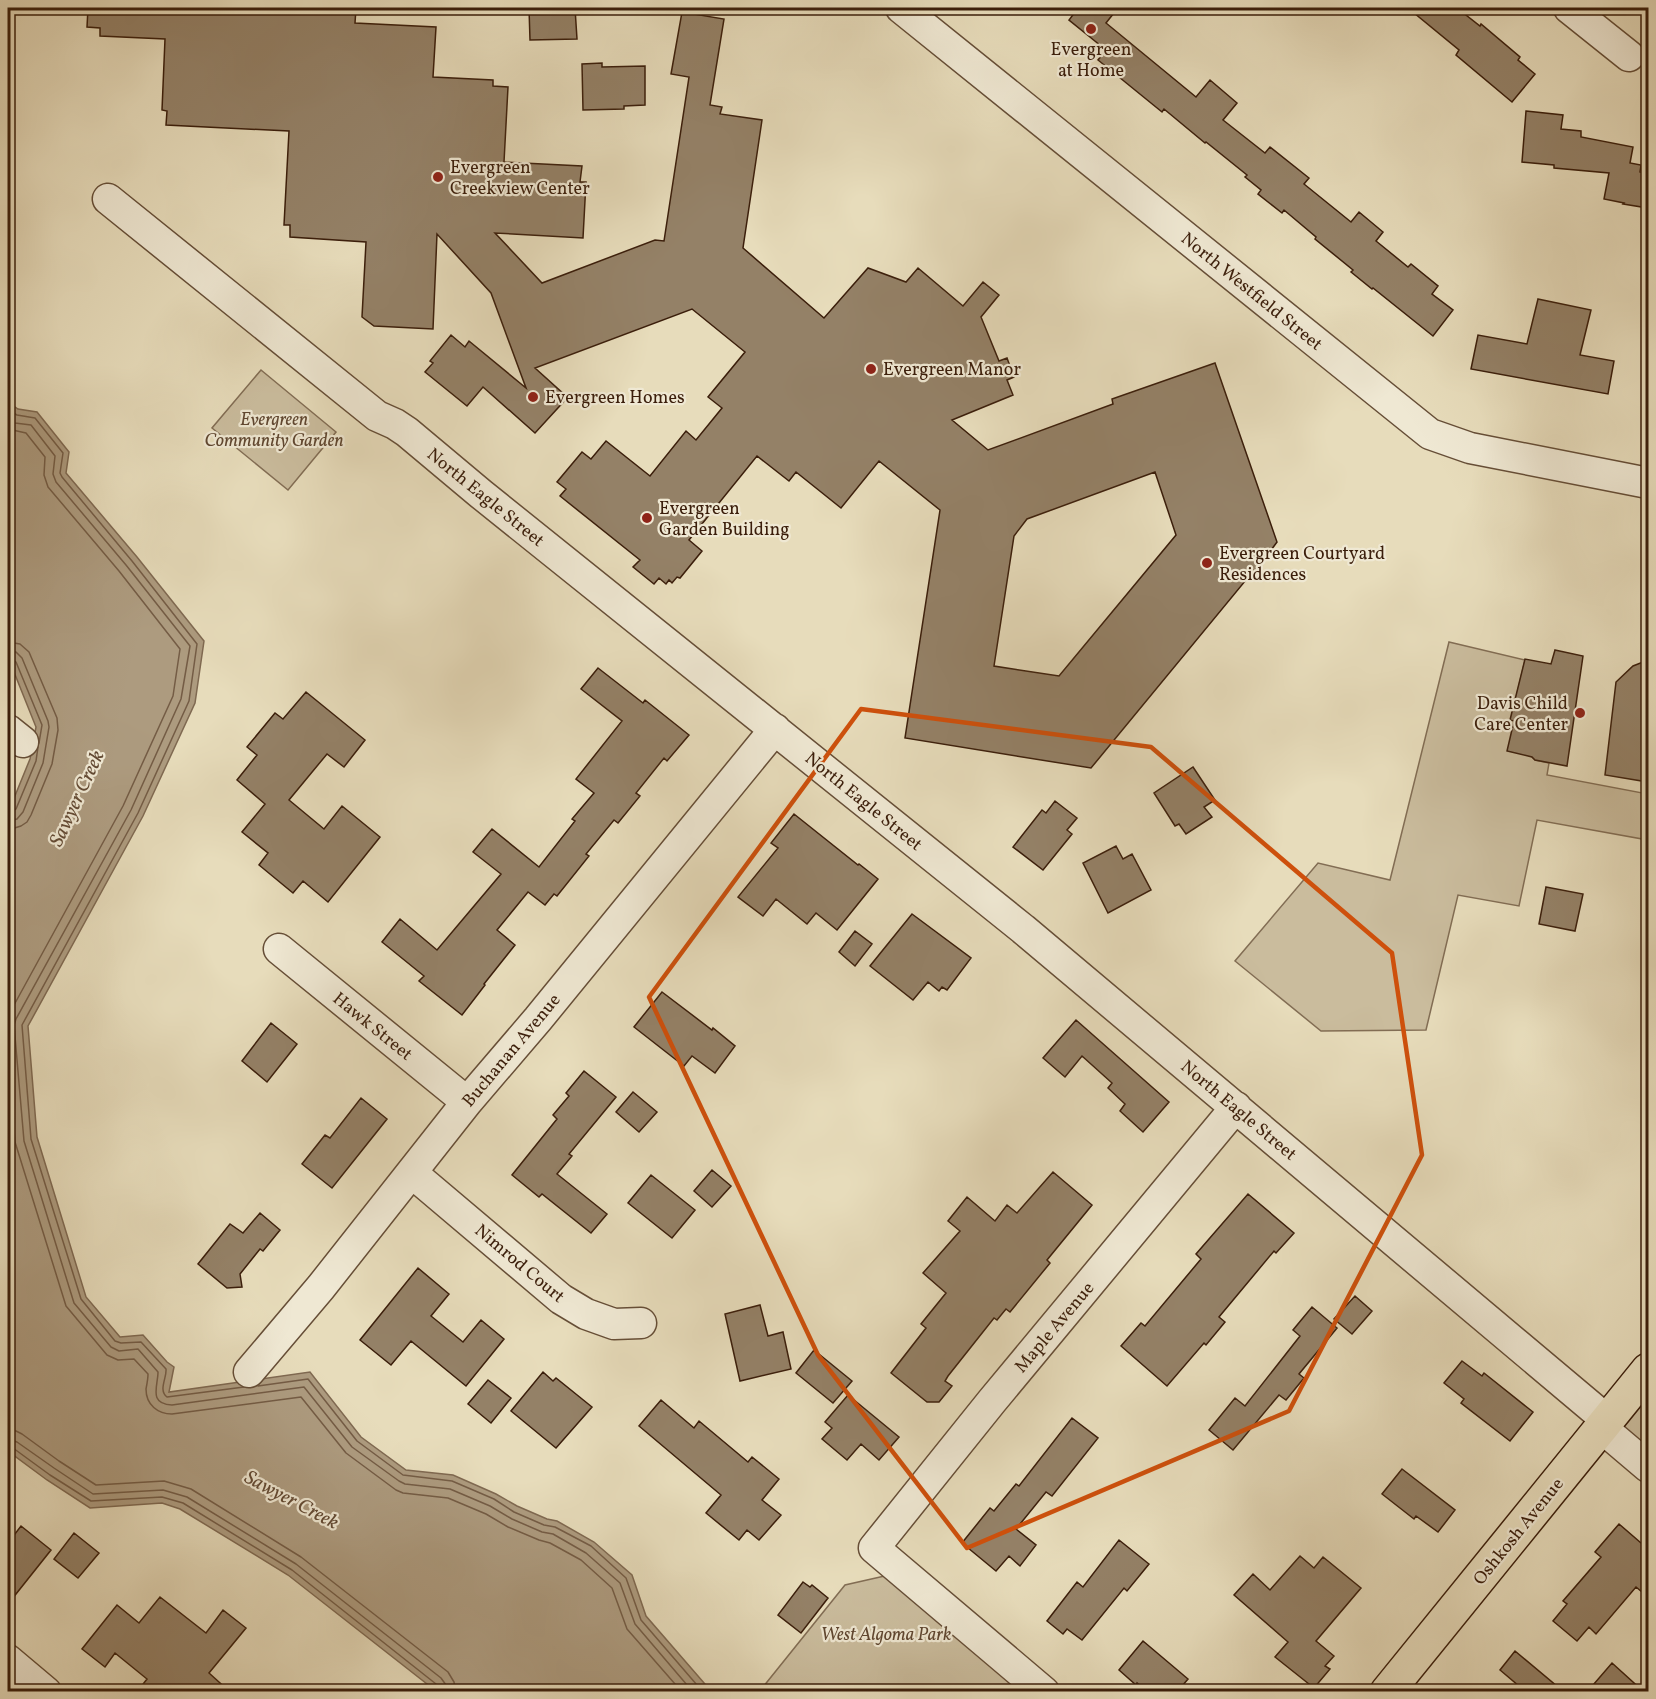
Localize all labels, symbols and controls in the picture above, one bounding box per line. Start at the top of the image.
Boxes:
marker: Evergreen at Home [1084,22,1098,36]
place label: Evergreen at Home [1051,38,1132,84]
place label: Evergreen Creekview Center [450,156,590,202]
marker: Evergreen Creekview Center [431,170,445,184]
street label: North Westfield Street [1175,227,1327,357]
place label: Evergreen Manor [883,358,1021,383]
marker: Evergreen Manor [864,362,878,376]
place label: Evergreen Homes [545,386,685,411]
marker: Evergreen Homes [526,390,540,404]
park label: Evergreen Community Garden [204,408,344,454]
street label: North Eagle Street [421,443,549,553]
place label: Evergreen Garden Building [659,497,789,543]
marker: Evergreen Garden Building [640,511,654,525]
place label: Evergreen Courtyard Residences [1219,542,1385,588]
marker: Evergreen Courtyard Residences [1200,556,1214,570]
place label: Davis Child Care Center [1474,692,1568,738]
marker: Davis Child Care Center [1573,706,1587,720]
water label: Sawyer Creek [43,746,112,852]
street label: North Eagle Street [799,747,927,857]
street label: Hawk Street [327,987,417,1067]
street label: Buchanan Avenue [457,989,567,1113]
street label: North Eagle Street [1175,1055,1302,1167]
street label: Nimrod Court [469,1219,570,1309]
street label: Maple Avenue [1009,1277,1101,1379]
water label: Sawyer Creek [239,1464,343,1537]
street label: Oshkosh Avenue [1468,1473,1570,1591]
park label: West Algoma Park [821,1623,951,1648]

